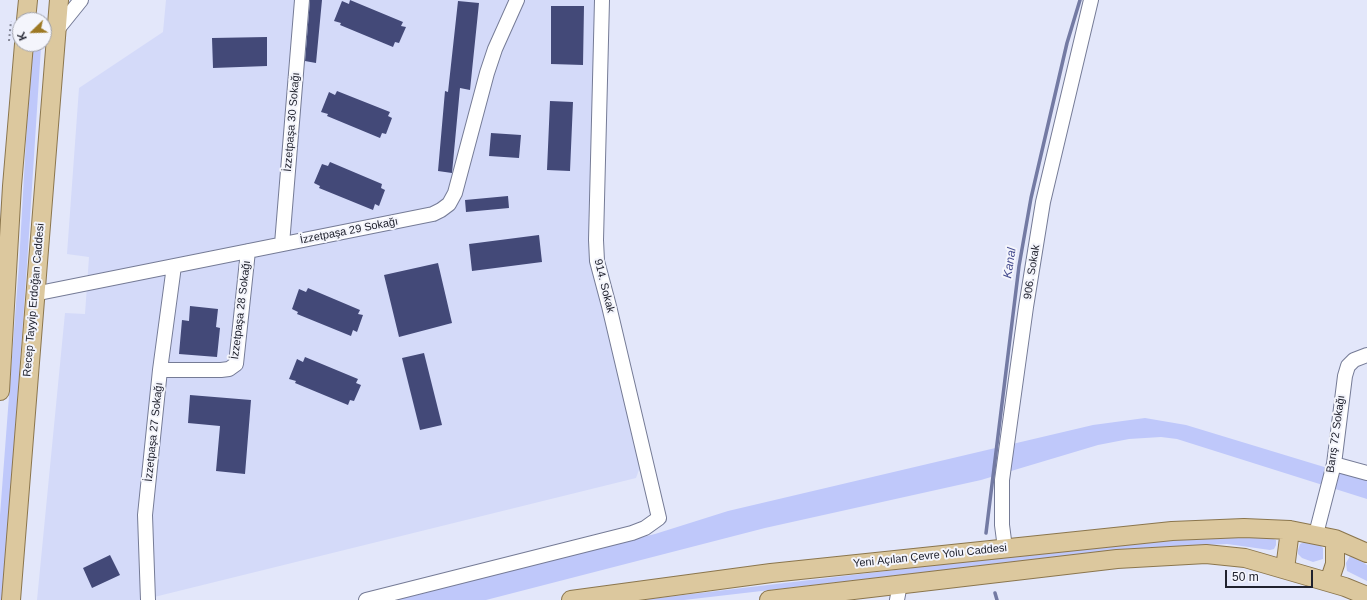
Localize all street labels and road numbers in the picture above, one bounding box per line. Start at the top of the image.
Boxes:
street label: İzzetpaşa 30 Sokağı [281,72,303,172]
street label: İzzetpaşa 29 Sokağı [299,215,399,247]
street label: Recep Tayyip Erdoğan Caddesi [21,223,47,377]
street label: 906. Sokak [1021,244,1043,300]
street label: 914. Sokak [591,258,617,314]
street label: İzzetpaşa 28 Sokağı [228,260,254,360]
street label: İzzetpaşa 27 Sokağı [142,382,166,482]
street label: Barış 72 Sokağı [1324,394,1348,474]
street label: Yeni Açılan Çevre Yolu Caddesi [852,541,1008,571]

